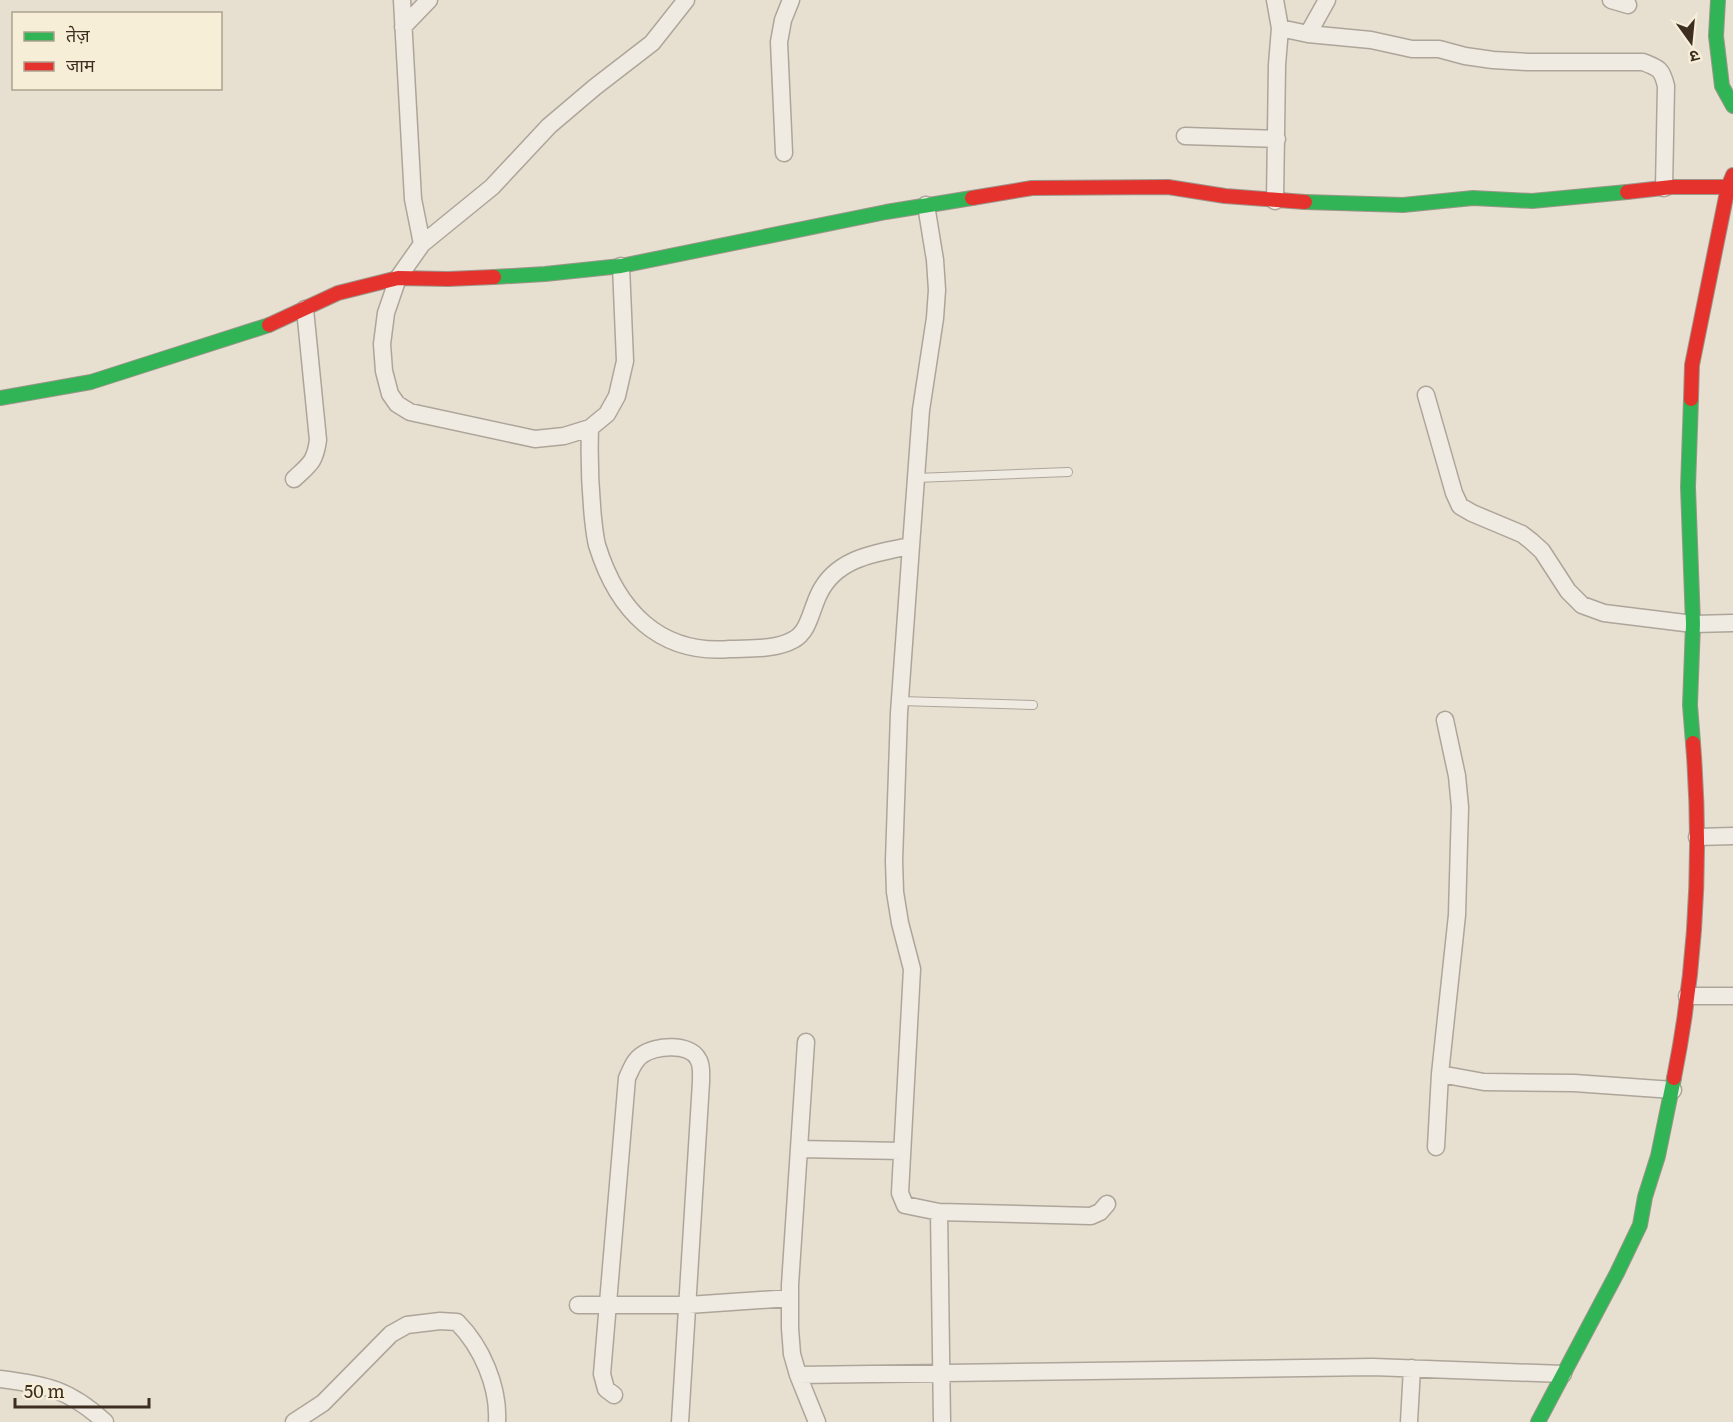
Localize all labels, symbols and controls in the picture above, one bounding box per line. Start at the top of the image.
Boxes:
legend [12,12,222,90]
north arrow [1661,12,1721,72]
text: तेज़ [66,21,90,48]
text: उ [1687,45,1703,70]
text: जाम [66,51,96,78]
scale bar [15,1371,148,1409]
text: 50 m [24,1377,65,1404]

